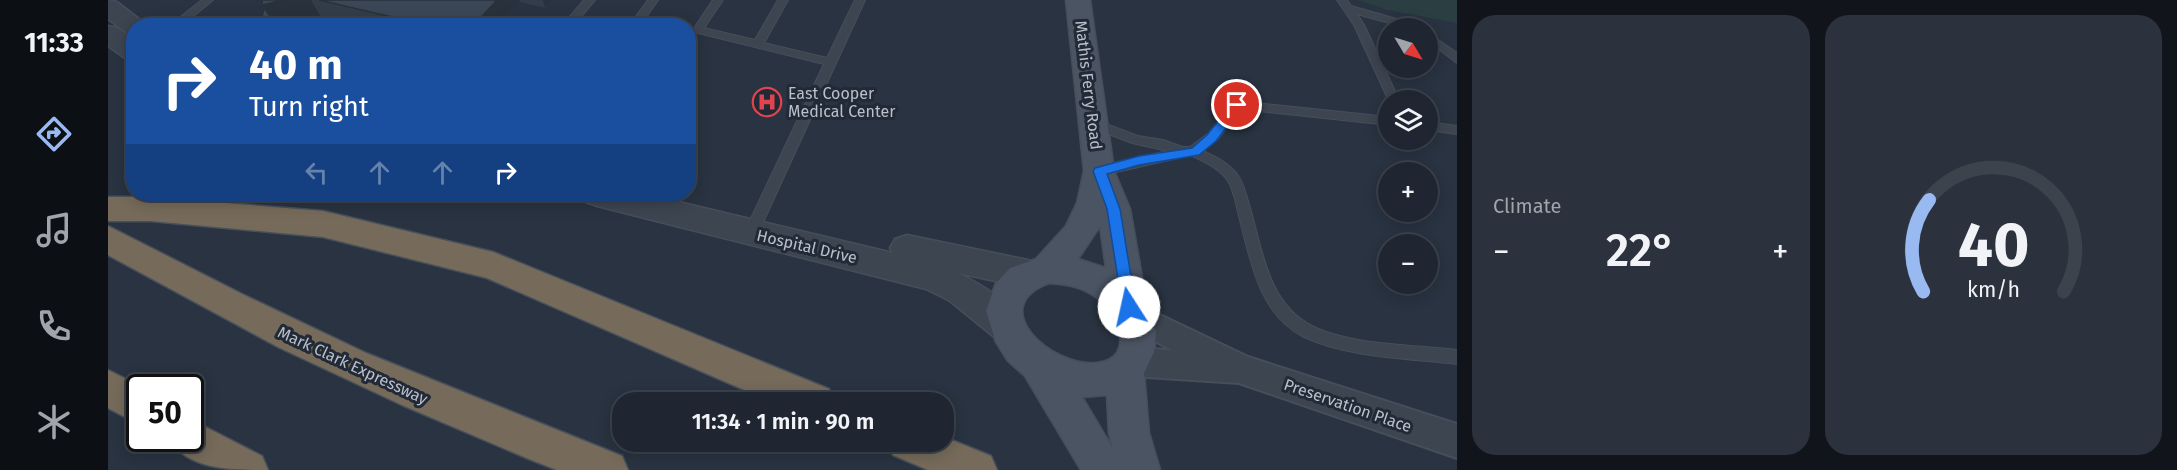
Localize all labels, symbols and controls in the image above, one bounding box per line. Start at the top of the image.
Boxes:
north arrow [1378,18,1438,78]
map controls [1378,18,1438,294]
street label: Mathis Ferry Road [1071,19,1106,151]
text: 11:33 [24,27,84,59]
text: 40 m [249,40,343,90]
icon: right [150,42,228,120]
pin [1211,79,1262,130]
place label: East Cooper Medical Center [788,84,896,121]
hospital icon: East Cooper Medical Center [751,86,783,118]
icon: arrive [1220,88,1253,121]
button: layers [1378,90,1438,150]
text: Turn right [249,91,369,123]
icon: directions [33,113,75,155]
icon: left [300,156,333,189]
icon: ahead [363,156,396,189]
icon: ahead [426,156,459,189]
icon: right [489,156,522,189]
button: + [1378,162,1438,222]
text: Climate [1493,194,1561,218]
text: 40 [1957,208,2029,283]
icon: music [33,209,75,251]
text: 22° [1606,224,1676,278]
street label: Hospital Drive [755,226,859,267]
text: − [1493,232,1510,272]
text: + [1772,232,1789,272]
button: − [1378,234,1438,294]
position arrow [1097,275,1161,339]
text: km/h [1967,277,2020,303]
icon: phone [33,305,75,347]
street label: Mark Clark Expressway [275,322,431,409]
speed limit sign: 50 [126,374,204,452]
street label: Preservation Place [1281,375,1414,436]
icon: climate [33,401,75,443]
text: 11:34 · 1 min · 90 m [692,408,874,435]

